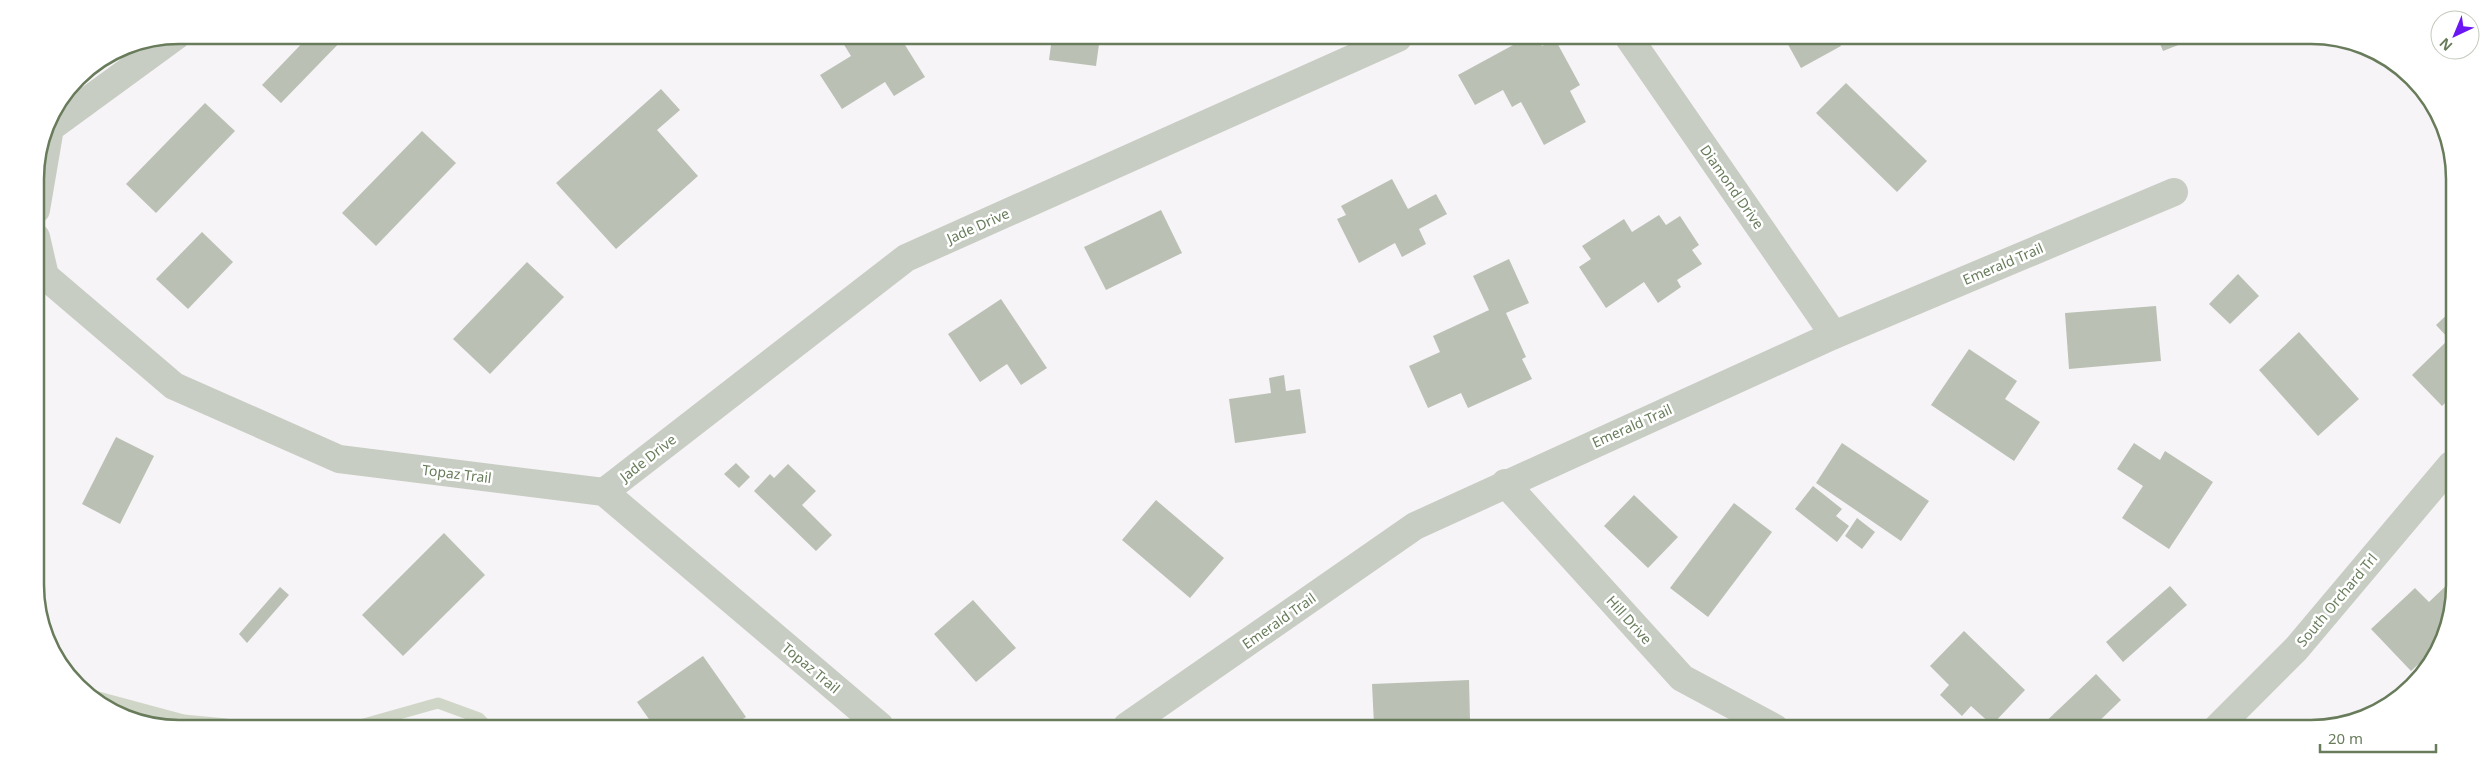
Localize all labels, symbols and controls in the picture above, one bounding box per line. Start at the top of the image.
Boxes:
north arrow [2430,10,2480,60]
text: N [2435,34,2456,56]
street label: Diamond Drive [1696,141,1769,233]
street label: Jade Drive [942,203,1012,249]
street label: Emerald Trail [1960,238,2046,289]
street label: Emerald Trail [1589,399,1675,452]
street label: Jade Drive [614,430,680,487]
street label: Topaz Trail [421,460,493,487]
street label: South Orchard Trl [2292,549,2381,650]
street label: Emerald Trail [1238,588,1319,653]
street label: Hill Drive [1602,591,1656,648]
street label: Topaz Trail [779,638,844,697]
scale bar [2320,722,2436,754]
text: 20 m [2328,728,2363,748]

